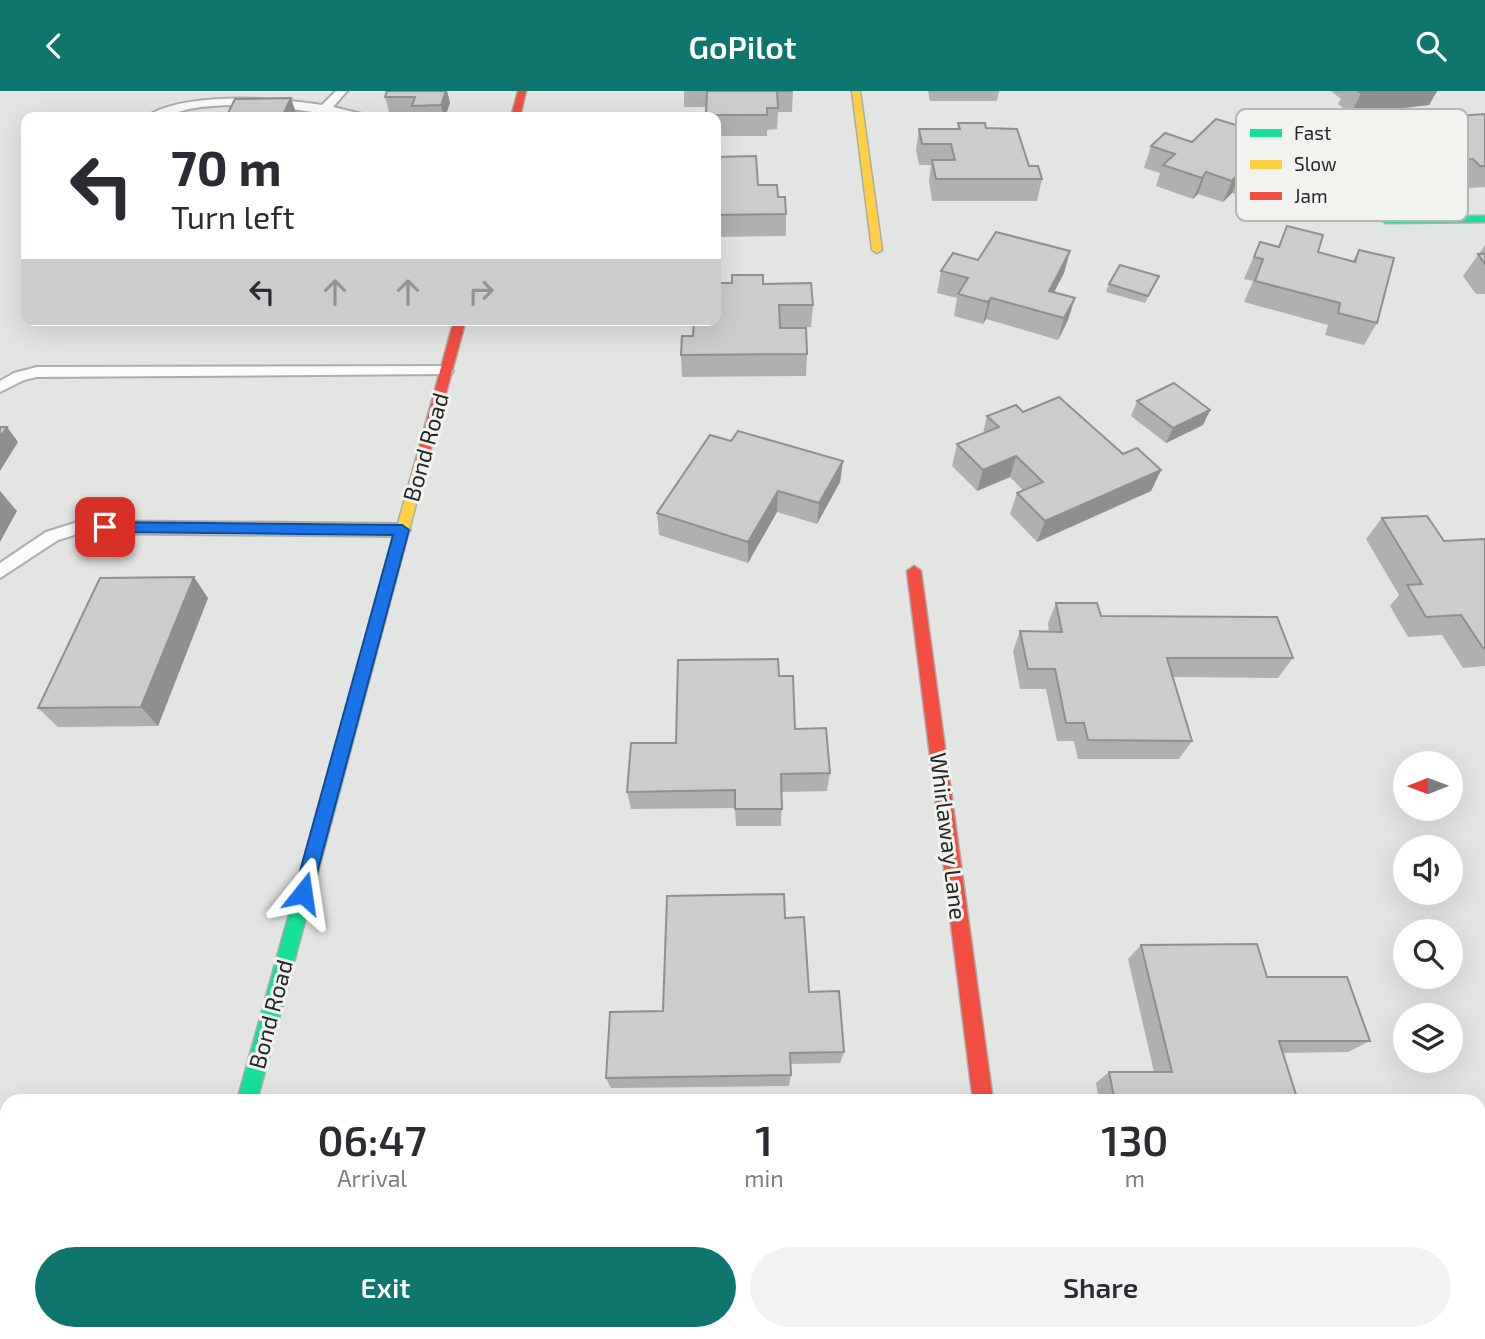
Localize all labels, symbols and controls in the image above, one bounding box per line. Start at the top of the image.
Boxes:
icon: back [35,27,73,65]
text: GoPilot [688,27,797,65]
icon: search [1412,27,1450,65]
legend [1236,109,1468,221]
text: Fast [1294,121,1331,144]
text: 70 m [171,137,282,196]
icon: left [56,140,147,231]
text: Slow [1294,152,1337,175]
text: Jam [1294,184,1328,207]
text: Turn left [171,197,295,235]
icon: left [243,273,281,311]
icon: ahead [316,273,354,311]
icon: ahead [389,273,427,311]
icon: right [462,273,500,311]
street label: Bond Road [396,389,454,505]
pin [75,497,135,557]
icon: arrive [86,508,124,546]
street label: Whirlaway Lane [925,751,973,921]
north arrow [1393,751,1463,821]
map controls [1393,751,1463,1073]
button: sound [1393,835,1463,905]
position arrow [266,856,340,930]
button: search [1393,919,1463,989]
street label: Bond Road [242,956,298,1072]
button: layers [1393,1003,1463,1073]
text: 06:47 [318,1114,427,1164]
text: 1 [755,1114,773,1164]
text: 130 [1101,1114,1168,1164]
text: Arrival [337,1164,407,1192]
text: min [744,1164,784,1192]
text: m [1125,1164,1145,1192]
button: Exit [35,1247,736,1327]
button: Share [750,1247,1451,1327]

